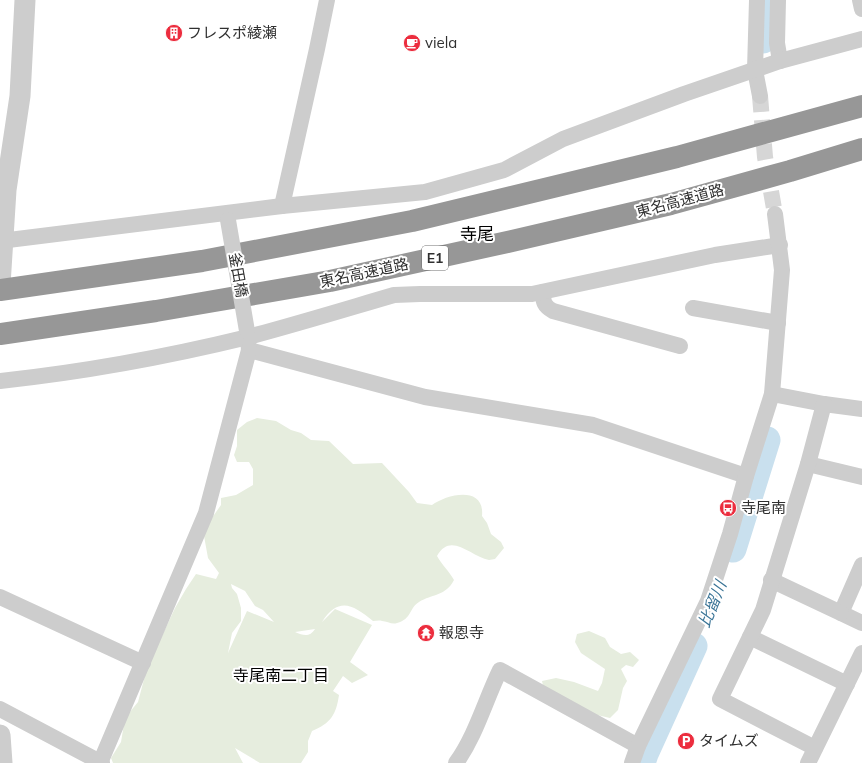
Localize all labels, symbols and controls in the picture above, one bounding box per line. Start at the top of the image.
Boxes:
building icon: フレスポ綾瀬 [164,23,184,43]
place label: フレスポ綾瀬 [187,23,277,42]
cafe icon: viela [402,33,422,53]
place label: viela [425,33,457,52]
street label: 東名高速道路 [634,180,726,221]
district label: 寺尾 [460,223,494,244]
road number: E1 [422,246,448,270]
street label: 釜田橋 [225,251,252,299]
street label: 東名高速道路 [318,254,410,291]
bus stop icon: 寺尾南 [718,498,738,518]
place label: 寺尾南 [741,498,786,517]
water label: 比留川 [694,576,731,630]
temple icon: 報恩寺 [416,623,436,643]
place label: 報恩寺 [439,623,484,642]
district label: 寺尾南二丁目 [233,665,329,685]
parking icon: タイムズ [676,731,696,751]
place label: タイムズ [699,731,759,750]

